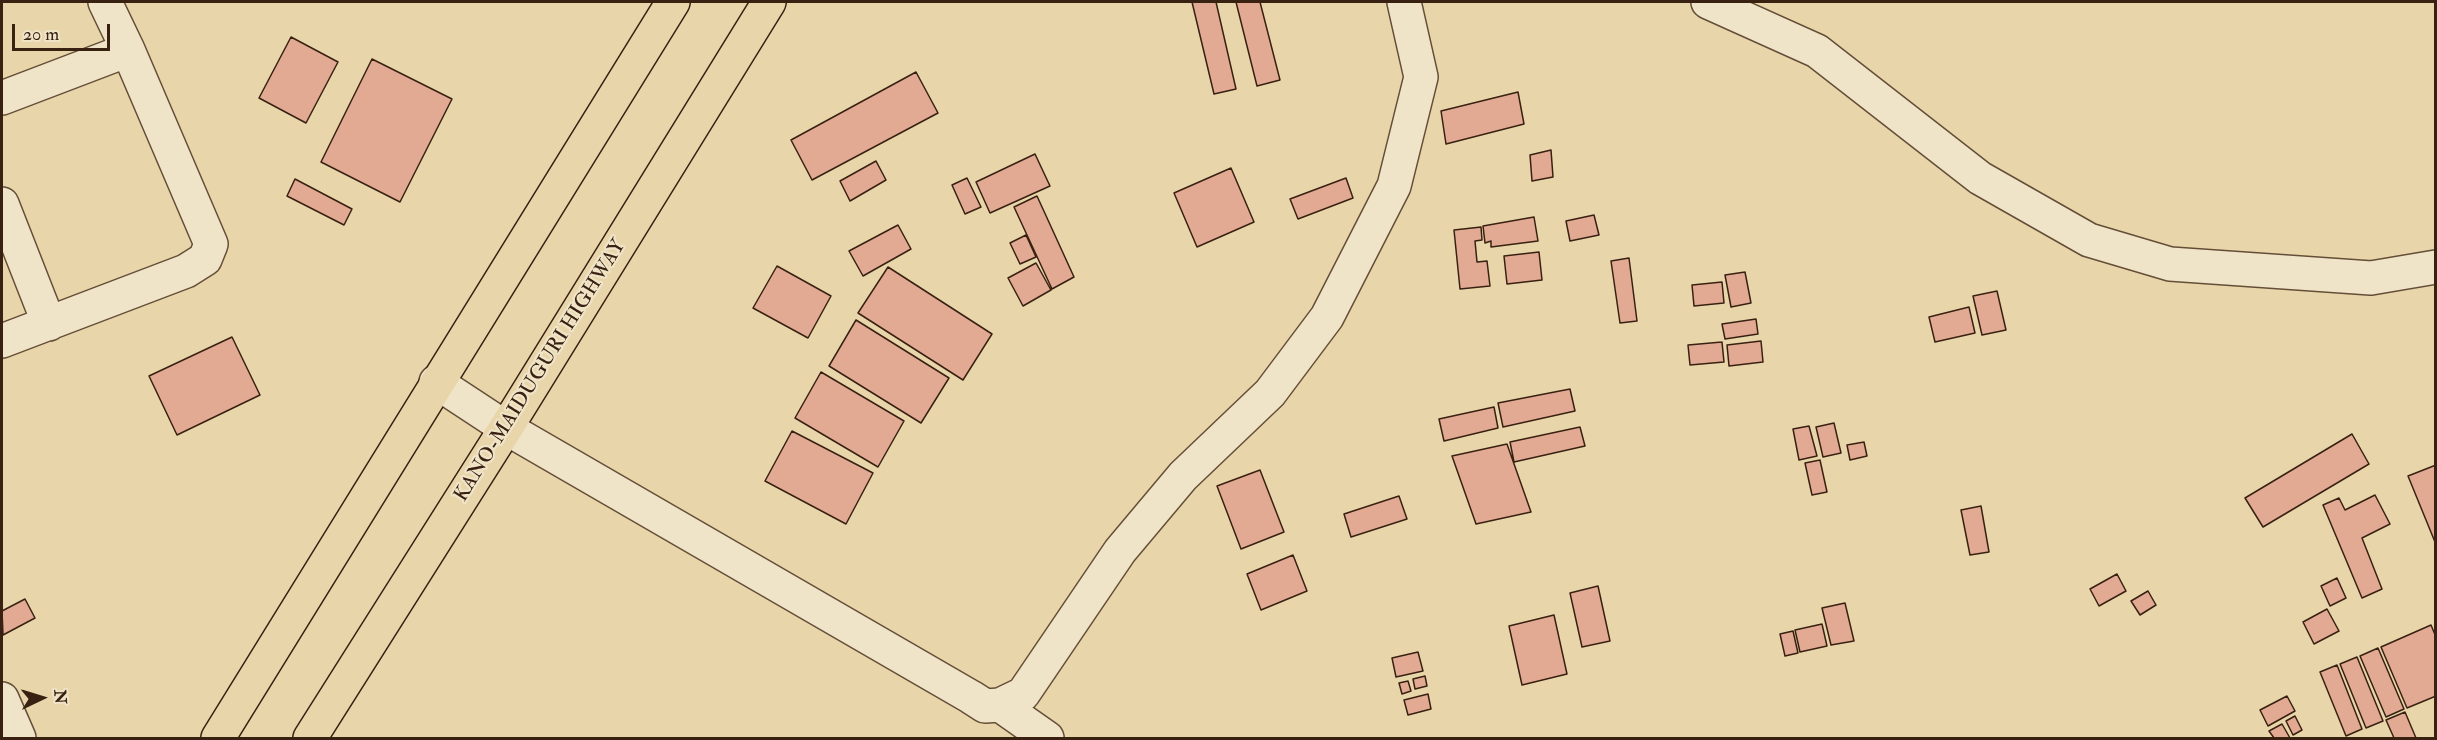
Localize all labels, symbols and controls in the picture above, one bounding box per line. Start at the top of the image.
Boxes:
scale bar [15,12,112,50]
text: 20 m [23,23,59,46]
street label: KANO-MAIDUGURI HIGHWAY [450,235,632,507]
north arrow [12,668,72,728]
text: N [49,689,70,705]

